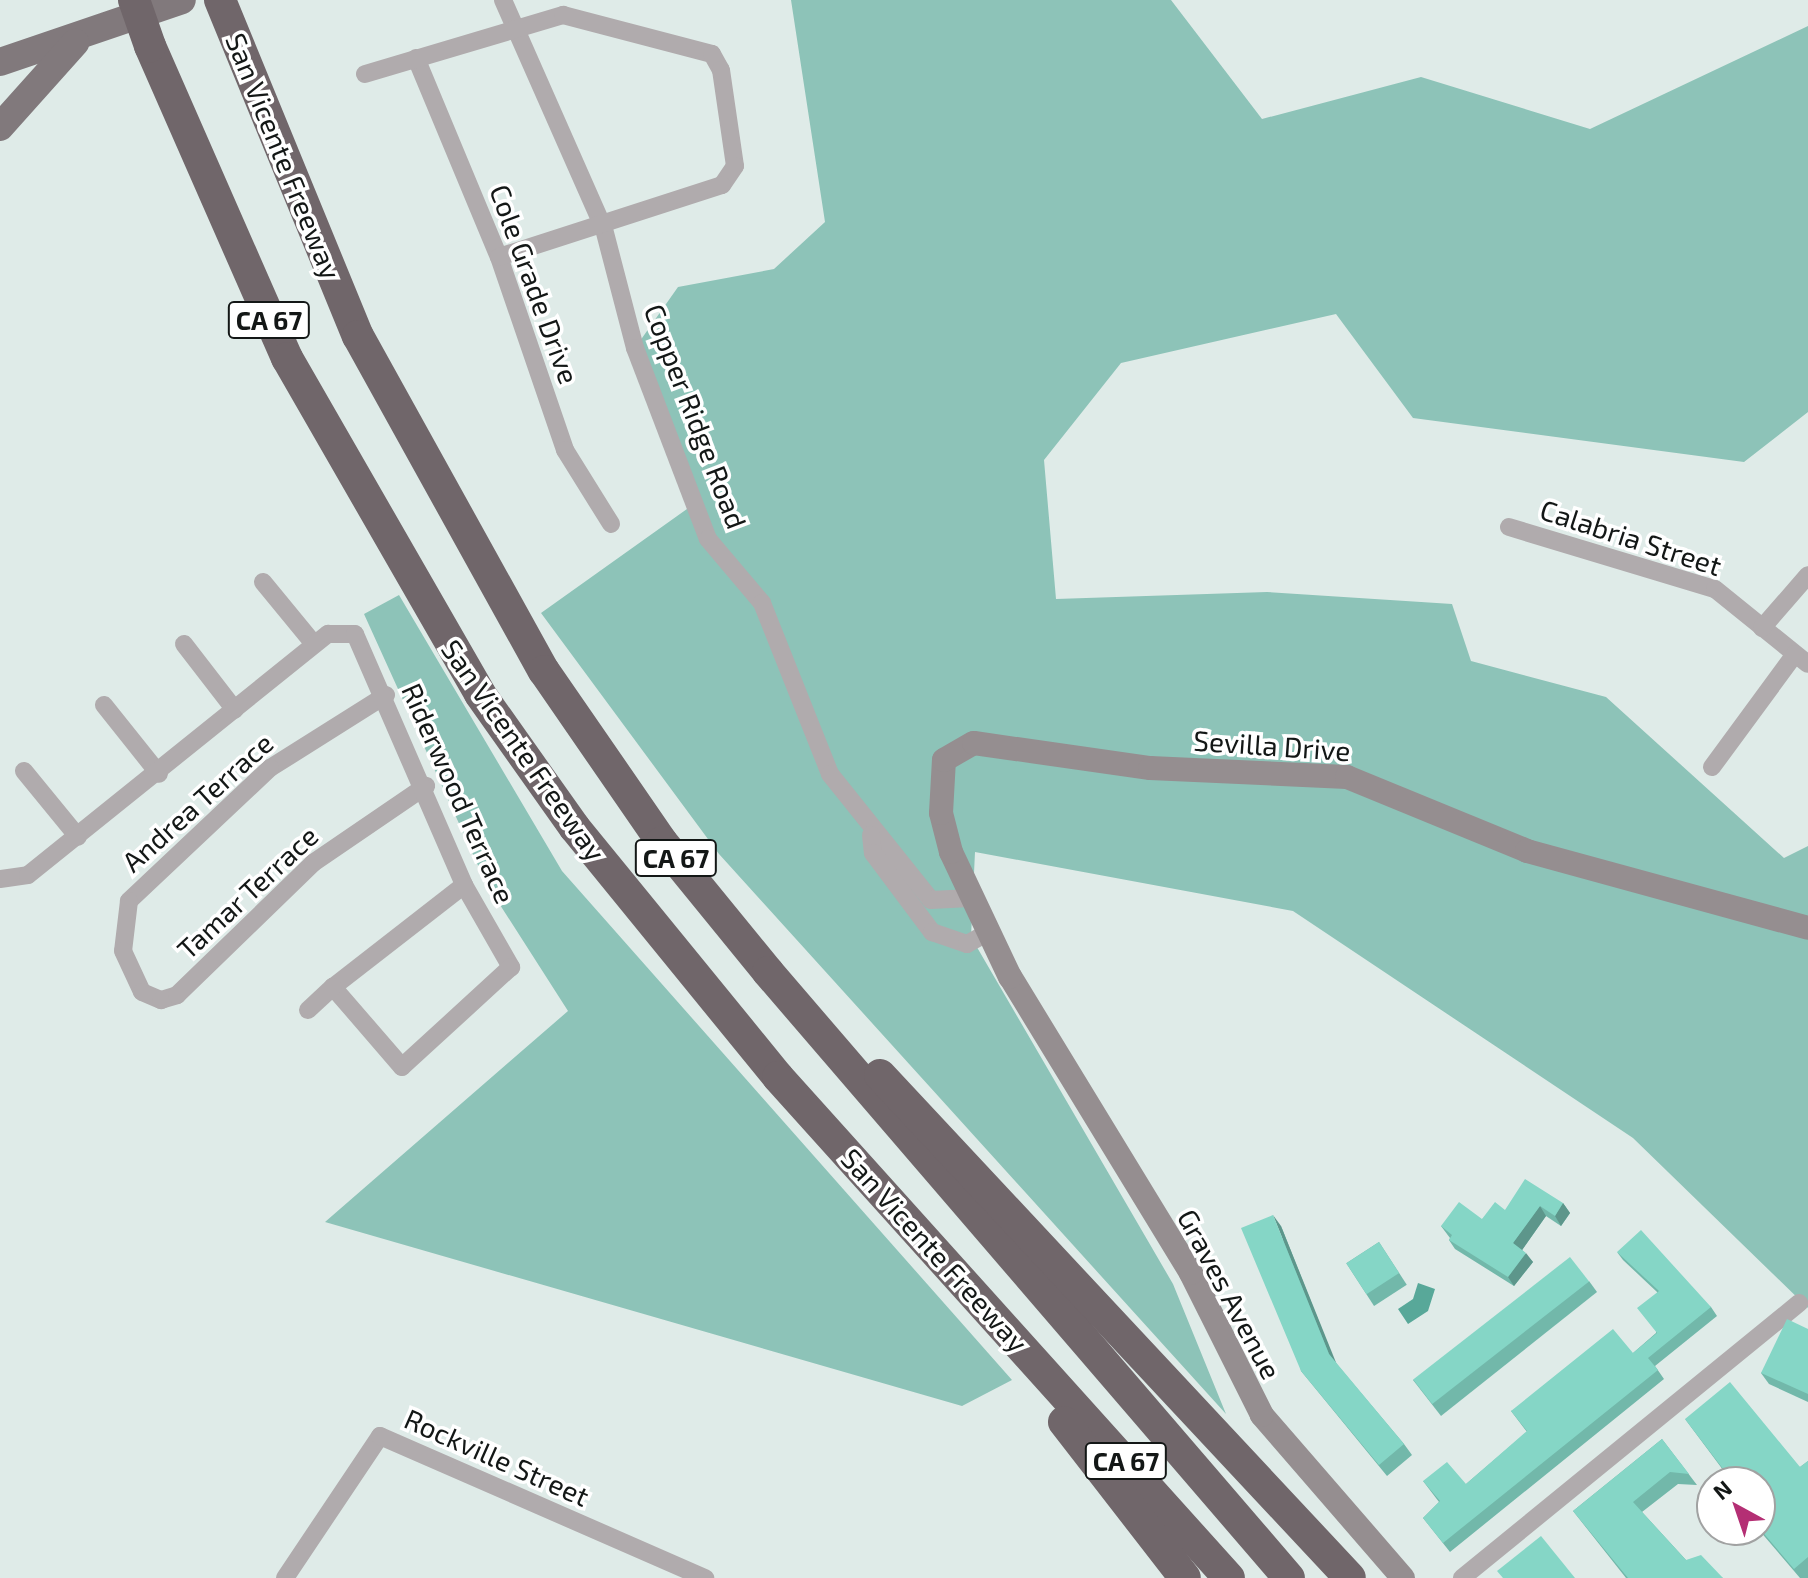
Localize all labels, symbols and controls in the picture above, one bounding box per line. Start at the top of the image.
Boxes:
street label: San Vicente Freeway [219,28,349,284]
street label: Cole Grade Drive [483,180,587,388]
road number: CA 67 [227,298,311,342]
street label: Copper Ridge Road [638,299,754,533]
street label: Calabria Street [1536,492,1726,582]
street label: San Vicente Freeway [435,633,613,867]
street label: Riderwood Terrace [395,677,523,909]
street label: Sevilla Drive [1192,723,1352,767]
street label: Andrea Terrace [115,725,279,879]
street label: Tamar Terrace [169,818,325,966]
road number: CA 67 [634,836,718,880]
street label: San Vicente Freeway [835,1141,1035,1359]
street label: Graves Avenue [1171,1203,1289,1385]
street label: Rockville Street [399,1401,595,1513]
road number: CA 67 [1084,1439,1168,1483]
north arrow [1696,1466,1776,1546]
text: N [1707,1474,1736,1504]

